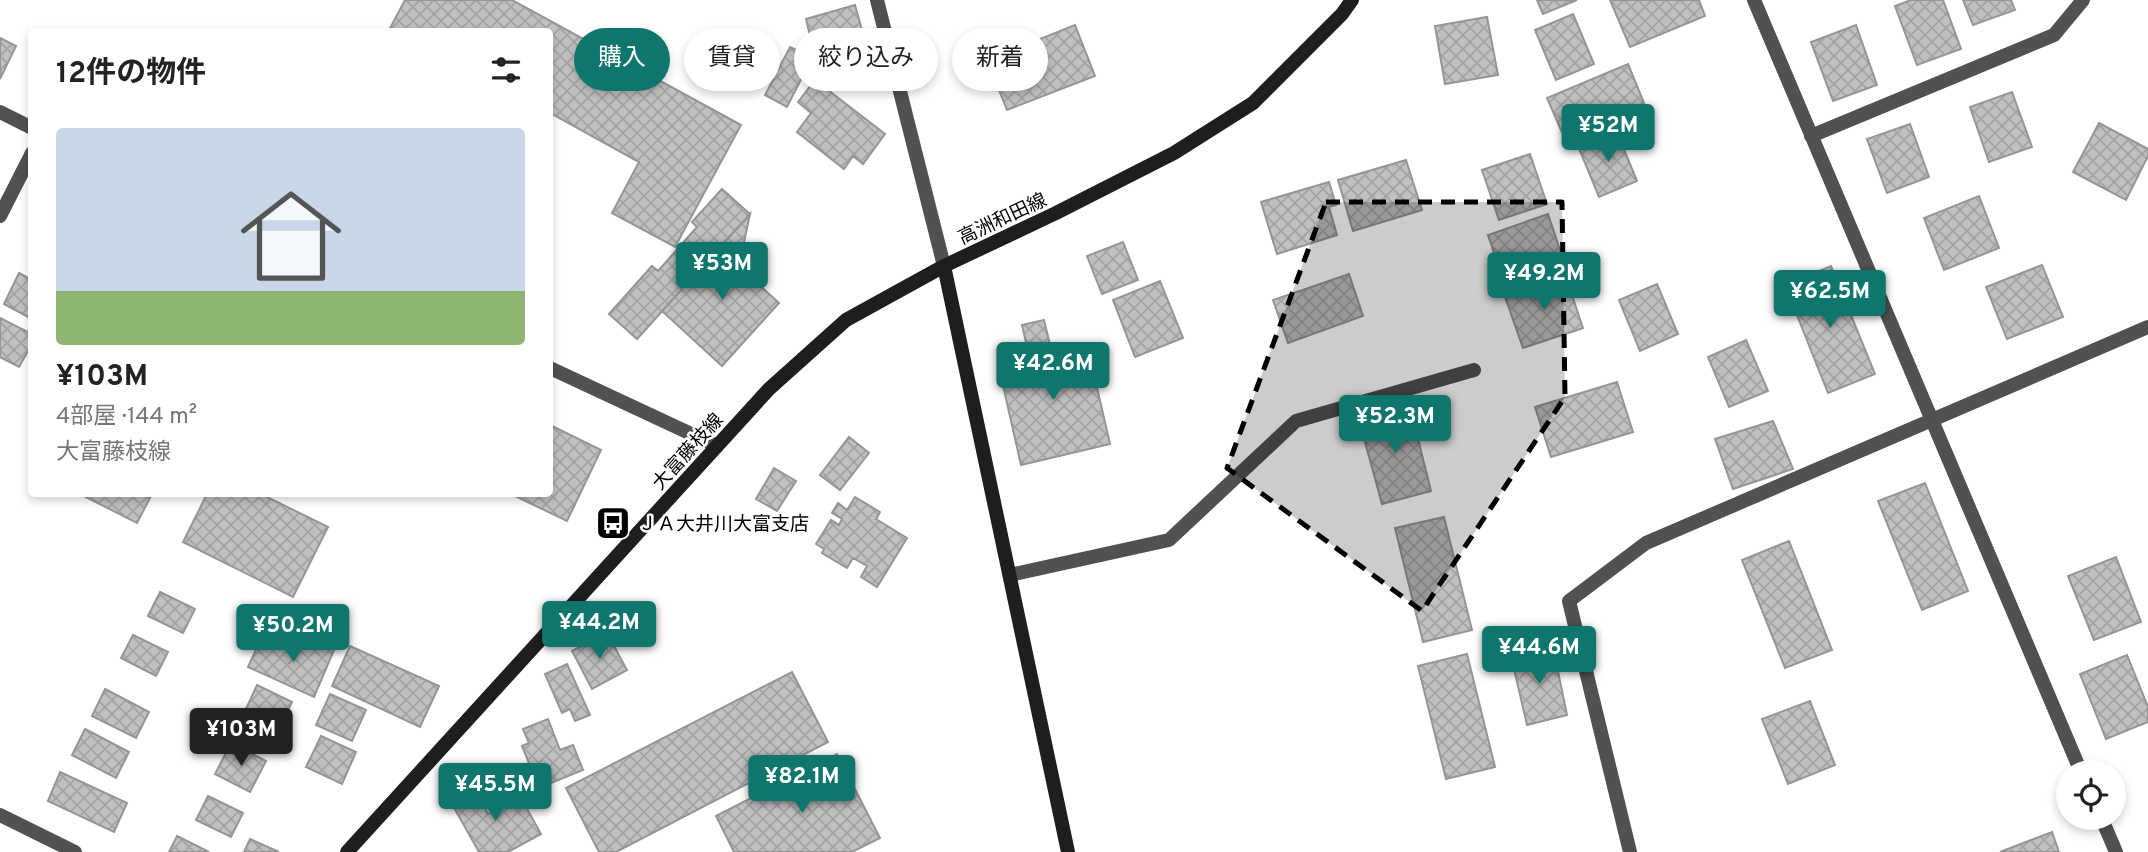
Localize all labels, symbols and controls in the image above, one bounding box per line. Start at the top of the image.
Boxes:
chip: 購入 [574,28,670,91]
chip: 賃貸 [684,28,780,91]
chip: 絞り込み [794,28,938,91]
chip: 新着 [952,28,1048,91]
icon: filters [487,51,525,89]
text: 12件の物件 [56,56,206,93]
pin: ¥52M [1567,104,1649,164]
text: ¥52M [1578,112,1638,141]
icon: home [228,173,354,299]
street label: 高洲和田線 [955,189,1051,251]
pin: ¥53M [681,243,763,302]
text: ¥53M [692,250,752,279]
pin: ¥49.2M [1487,252,1601,312]
text: ¥49.2M [1503,260,1585,289]
pin: ¥62.5M [1773,270,1887,330]
text: ¥62.5M [1790,278,1870,307]
pin: ¥42.6M [996,342,1110,402]
text: ¥42.6M [1012,350,1094,379]
text: ¥103M [56,359,148,396]
pin: ¥52.3M [1338,396,1452,455]
text: 4部屋 · 144 m² [56,403,197,432]
text: ¥52.3M [1355,403,1435,432]
street label: 大富藤枝線 [648,409,729,496]
text: 大富藤枝線 [56,439,171,468]
bus stop icon: ＪＡ大井川大富支店 [594,504,632,542]
place label: ＪＡ大井川大富支店 [638,513,809,537]
pin: ¥44.2M [542,602,656,661]
pin: ¥50.2M [236,604,350,664]
text: ¥44.2M [558,609,640,638]
text: ¥50.2M [252,612,334,641]
pin: ¥44.6M [1482,626,1596,686]
text: ¥44.6M [1498,634,1580,663]
pin: ¥103M [192,708,290,768]
text: ¥103M [206,716,276,745]
pin: ¥82.1M [745,756,859,815]
map controls [2056,760,2126,830]
button: locate [2056,760,2126,830]
text: ¥82.1M [764,763,840,792]
pin: ¥45.5M [438,764,552,823]
text: ¥45.5M [454,771,536,800]

